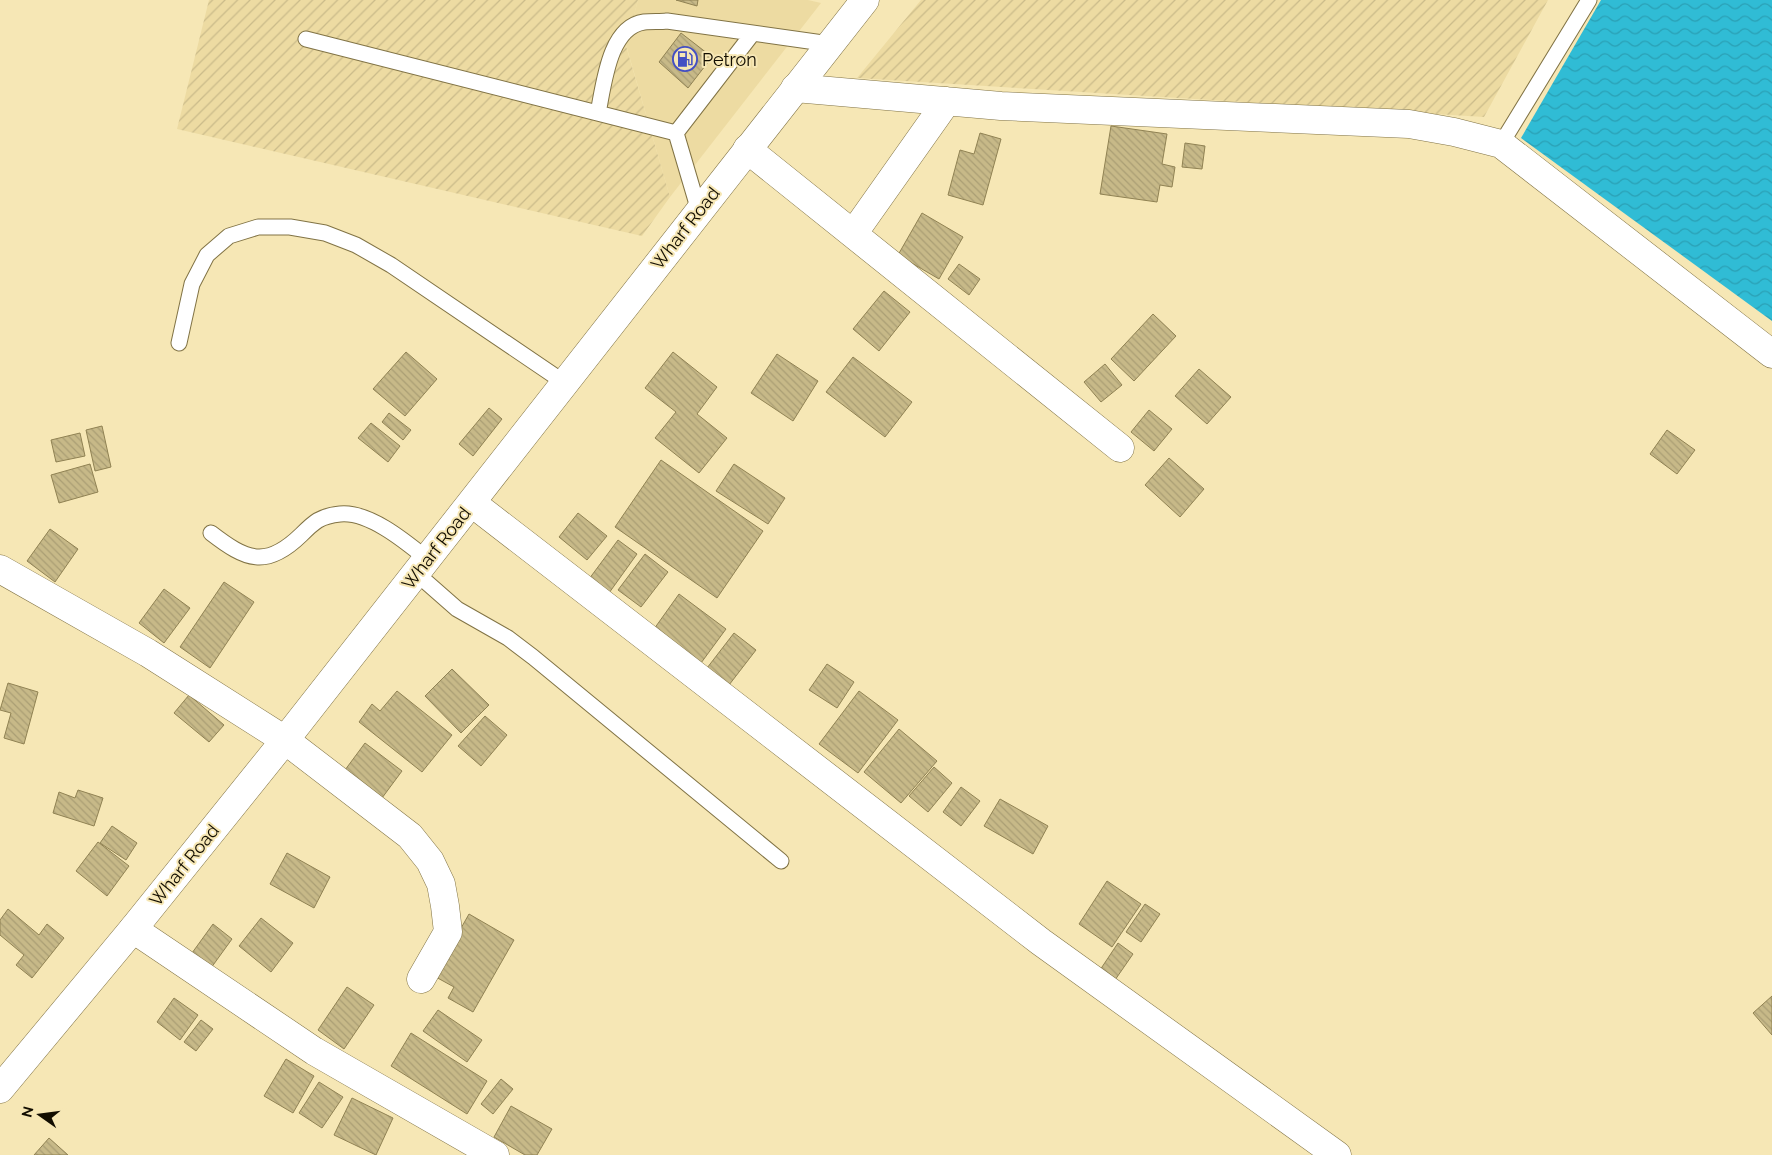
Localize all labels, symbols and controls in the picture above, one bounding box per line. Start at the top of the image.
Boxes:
fuel station icon: Petron [672,46,698,72]
place label: Petron [702,49,757,70]
street label: Wharf Road [646,183,724,273]
street label: Wharf Road [397,503,475,593]
street label: Wharf Road [145,820,223,910]
north arrow [15,1090,65,1140]
text: N [18,1105,36,1119]

